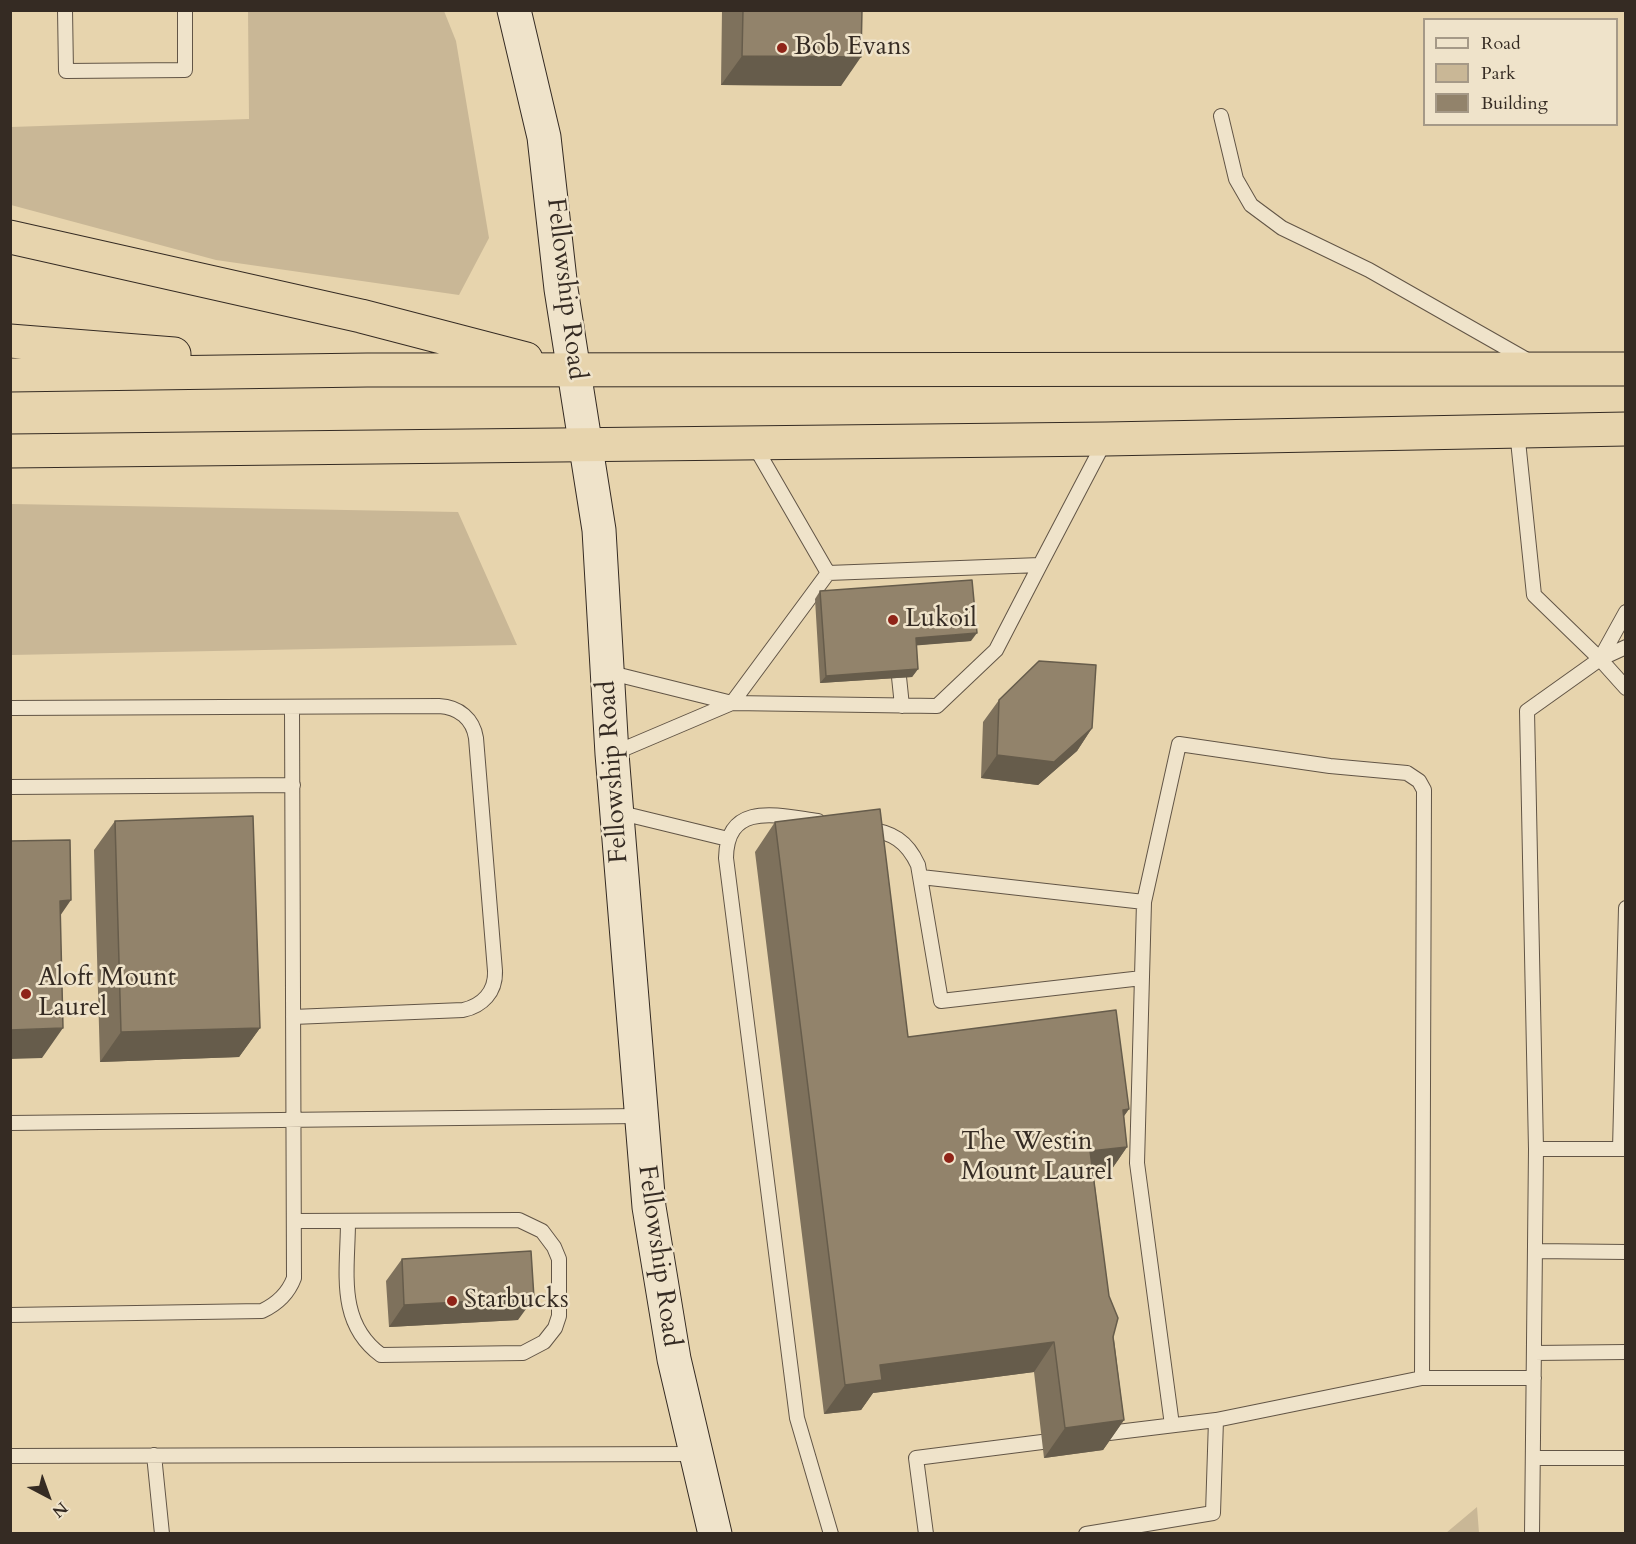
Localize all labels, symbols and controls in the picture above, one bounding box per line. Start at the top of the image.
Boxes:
legend [1423,18,1618,126]
text: Road [1481,31,1521,56]
place label: Bob Evans [794,32,911,64]
marker: Bob Evans [775,41,789,55]
text: Park [1481,61,1516,86]
text: Building [1481,91,1548,116]
street label: Fellowship Road [538,196,592,382]
place label: Lukoil [905,604,977,636]
marker: Lukoil [886,613,900,627]
street label: Fellowship Road [592,680,636,864]
place label: Aloft Mount Laurel [38,963,176,1024]
marker: Aloft Mount Laurel [19,987,33,1001]
place label: The Westin Mount Laurel [961,1127,1113,1188]
marker: The Westin Mount Laurel [942,1151,956,1165]
street label: Fellowship Road [630,1163,686,1349]
place label: Starbucks [464,1285,569,1317]
marker: Starbucks [445,1294,459,1308]
north arrow [18,1466,78,1526]
text: N [47,1497,72,1522]

